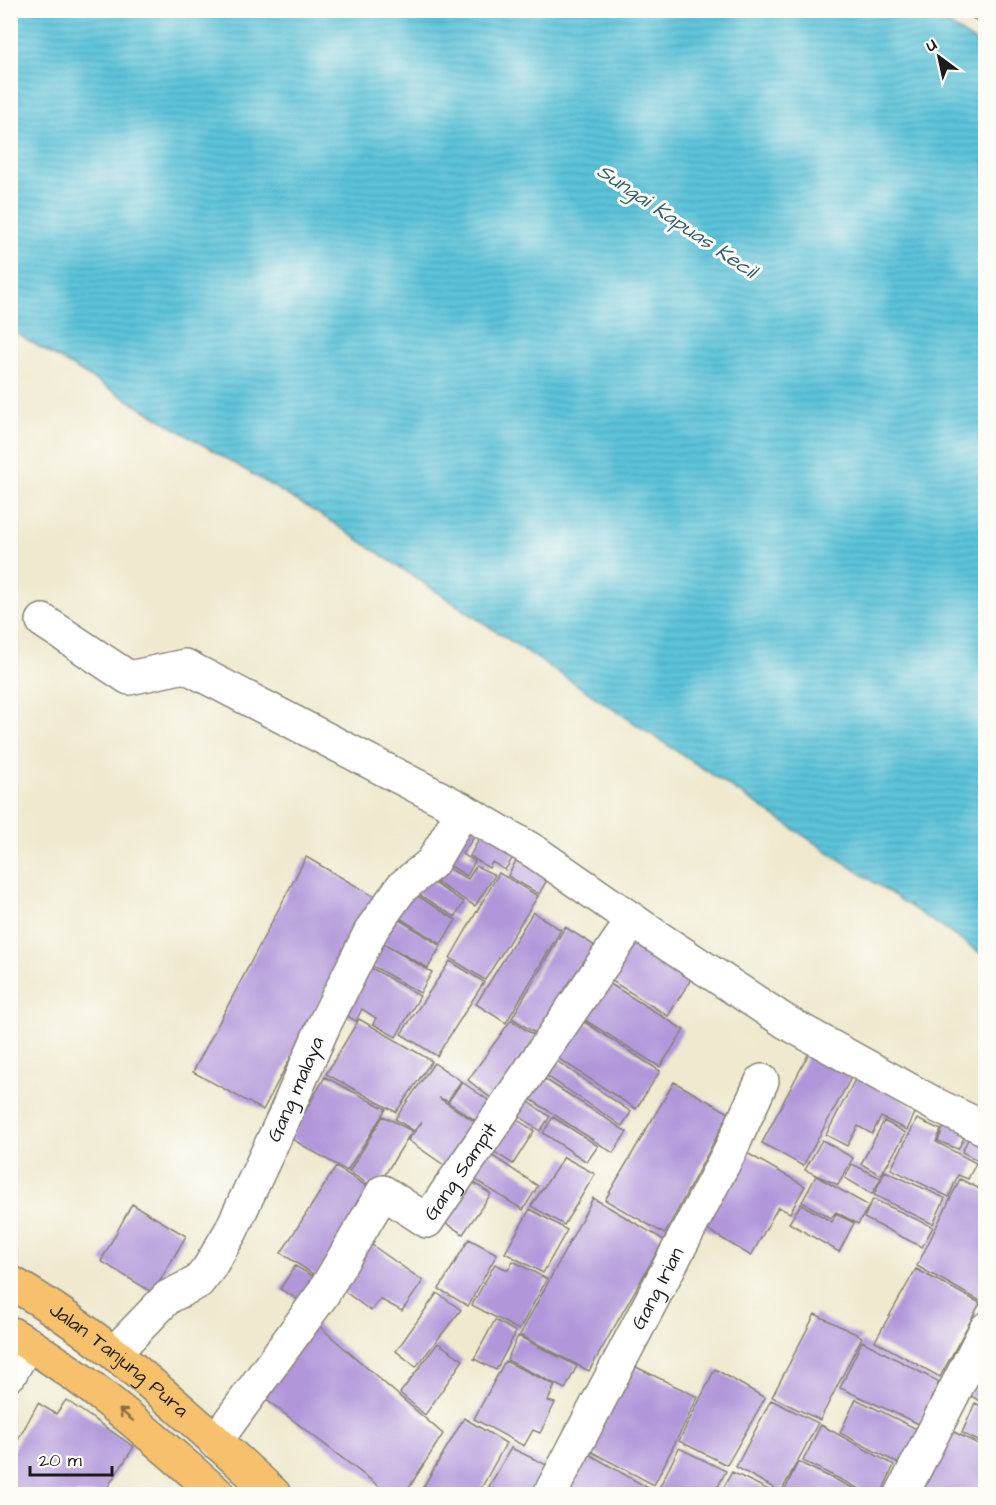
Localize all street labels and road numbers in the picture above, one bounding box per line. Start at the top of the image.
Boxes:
street label: Gang malaya [260,1032,331,1147]
street label: Gang Sampit [417,1117,504,1226]
street label: Gang Irian [625,1242,691,1335]
street label: Jalan Tanjung Pura [43,1296,195,1424]

